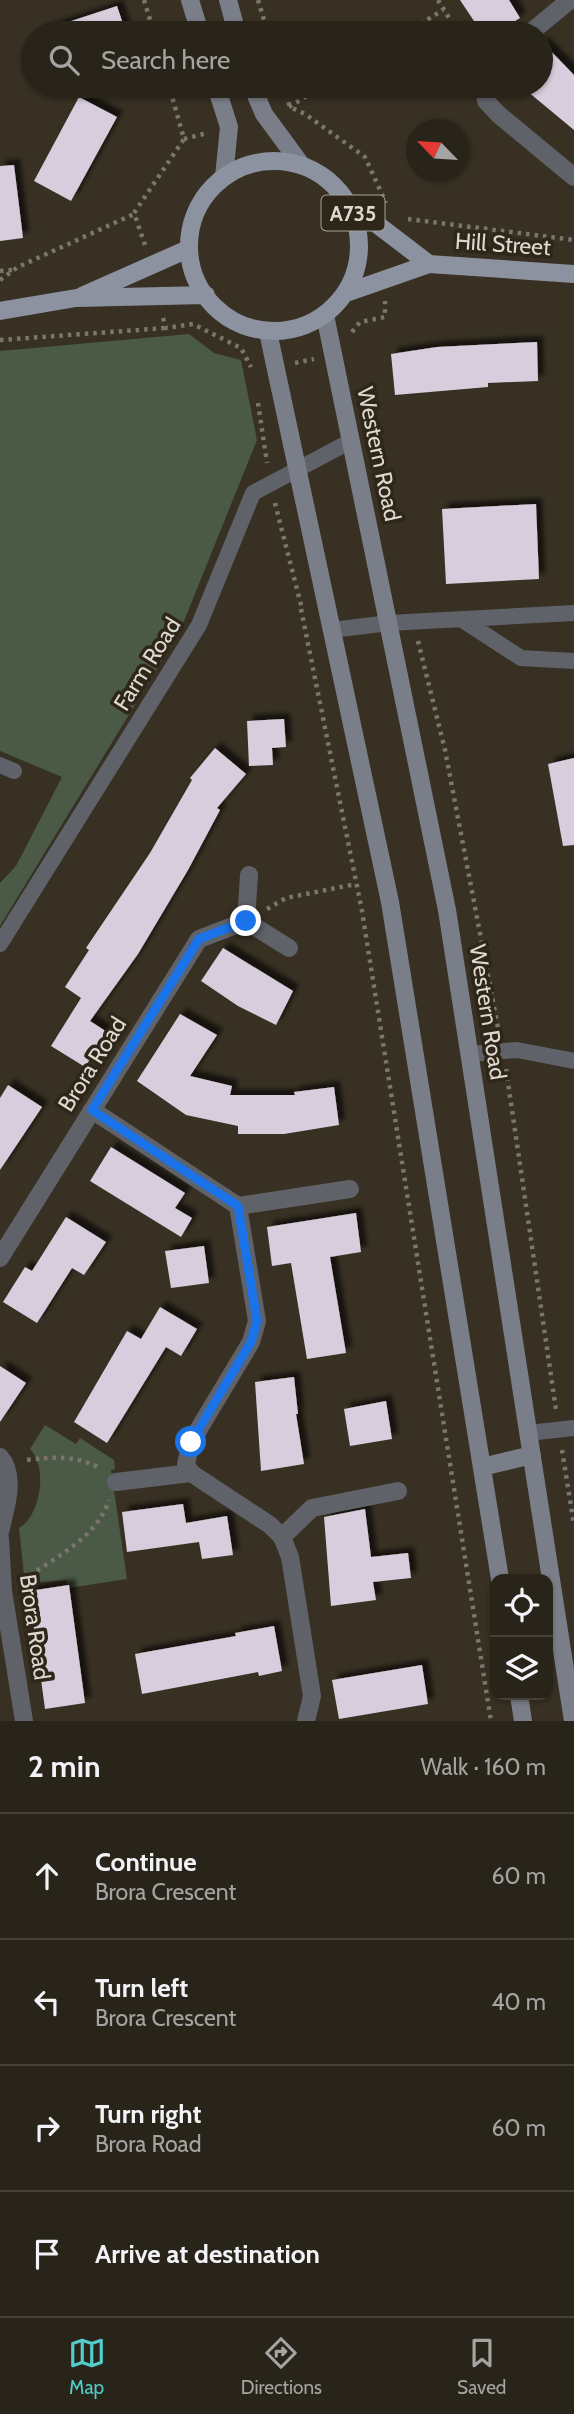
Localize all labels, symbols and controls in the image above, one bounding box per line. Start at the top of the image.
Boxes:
search box [21,21,553,98]
icon: search [45,41,83,79]
text: Search here [101,44,230,76]
north arrow [406,119,469,182]
road number: A735 [322,196,384,230]
street label: Hill Street [454,227,552,261]
street label: Western Road [351,384,407,524]
street label: Farm Road [108,612,186,716]
route end [230,905,261,936]
street label: Western Road [463,942,513,1082]
street label: Brora Road [52,1011,132,1117]
route start [175,1426,206,1457]
street label: Brora Road [14,1572,56,1682]
map controls [490,1574,553,1700]
button: locate [490,1574,553,1637]
button: layers [490,1637,553,1700]
text: 2 min [28,1748,100,1785]
text: Walk · 160 m [421,1753,546,1781]
text: Continue [95,1846,197,1878]
icon: ahead [28,1857,66,1895]
text: 60 m [492,1862,546,1890]
text: Brora Crescent [95,1878,236,1906]
text: Turn left [95,1972,188,2004]
icon: left [28,1983,66,2021]
text: 40 m [491,1988,546,2016]
text: Brora Crescent [95,2004,236,2032]
text: Turn right [95,2098,201,2130]
icon: right [28,2109,66,2147]
text: 60 m [492,2114,546,2142]
text: Brora Road [95,2130,201,2158]
icon: arrive [28,2235,66,2273]
text: Arrive at destination [95,2238,320,2270]
tab: Map [68,2334,106,2399]
tab: Directions [241,2334,322,2399]
tab: Saved [457,2334,506,2399]

